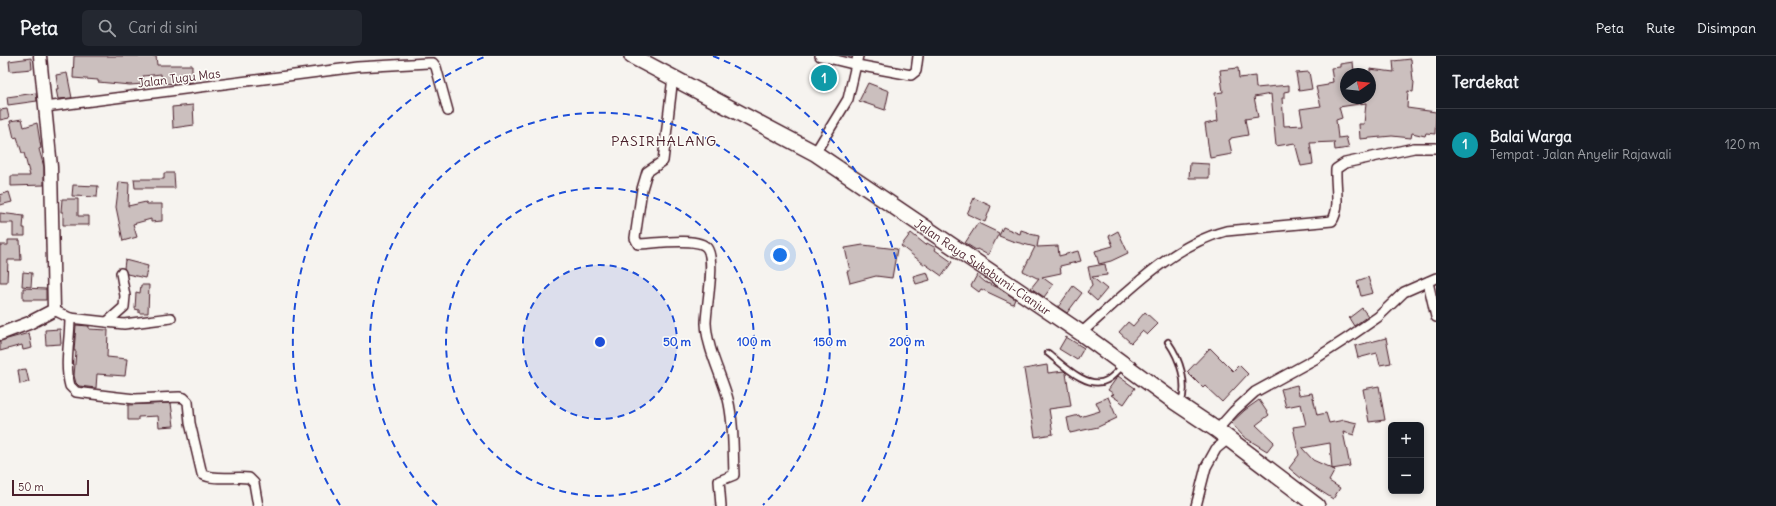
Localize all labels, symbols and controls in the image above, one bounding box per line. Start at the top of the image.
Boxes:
search box [82,10,362,46]
text: Peta [20,16,58,40]
icon: search [96,17,118,39]
text: Cari di sini [128,18,198,37]
text: Peta [1596,19,1624,37]
text: Rute [1646,19,1675,37]
text: Disimpan [1697,19,1756,37]
pin: 1 [811,63,837,93]
street label: Jalan Tugu Mas [137,65,221,91]
north arrow [1340,68,1376,104]
text: Terdekat [1452,71,1519,93]
text: Balai Warga [1490,127,1572,146]
district label: PASIRHALANG [611,132,717,150]
text: 1 [1462,136,1468,153]
text: 120 m [1725,136,1760,153]
text: Tempat · Jalan Anyelir Rajawali [1490,146,1671,163]
street label: Jalan Raya Sukabumi-Cianjur [912,215,1054,318]
your location [770,245,790,265]
text: 50 m [663,334,692,349]
text: 100 m [737,334,771,349]
text: 150 m [814,334,847,349]
text: 200 m [889,334,925,349]
centre of rings [593,335,607,349]
map controls [1388,422,1424,494]
button: + [1388,422,1424,458]
button: − [1388,458,1424,494]
scale bar [12,478,89,497]
text: 50 m [18,480,44,494]

